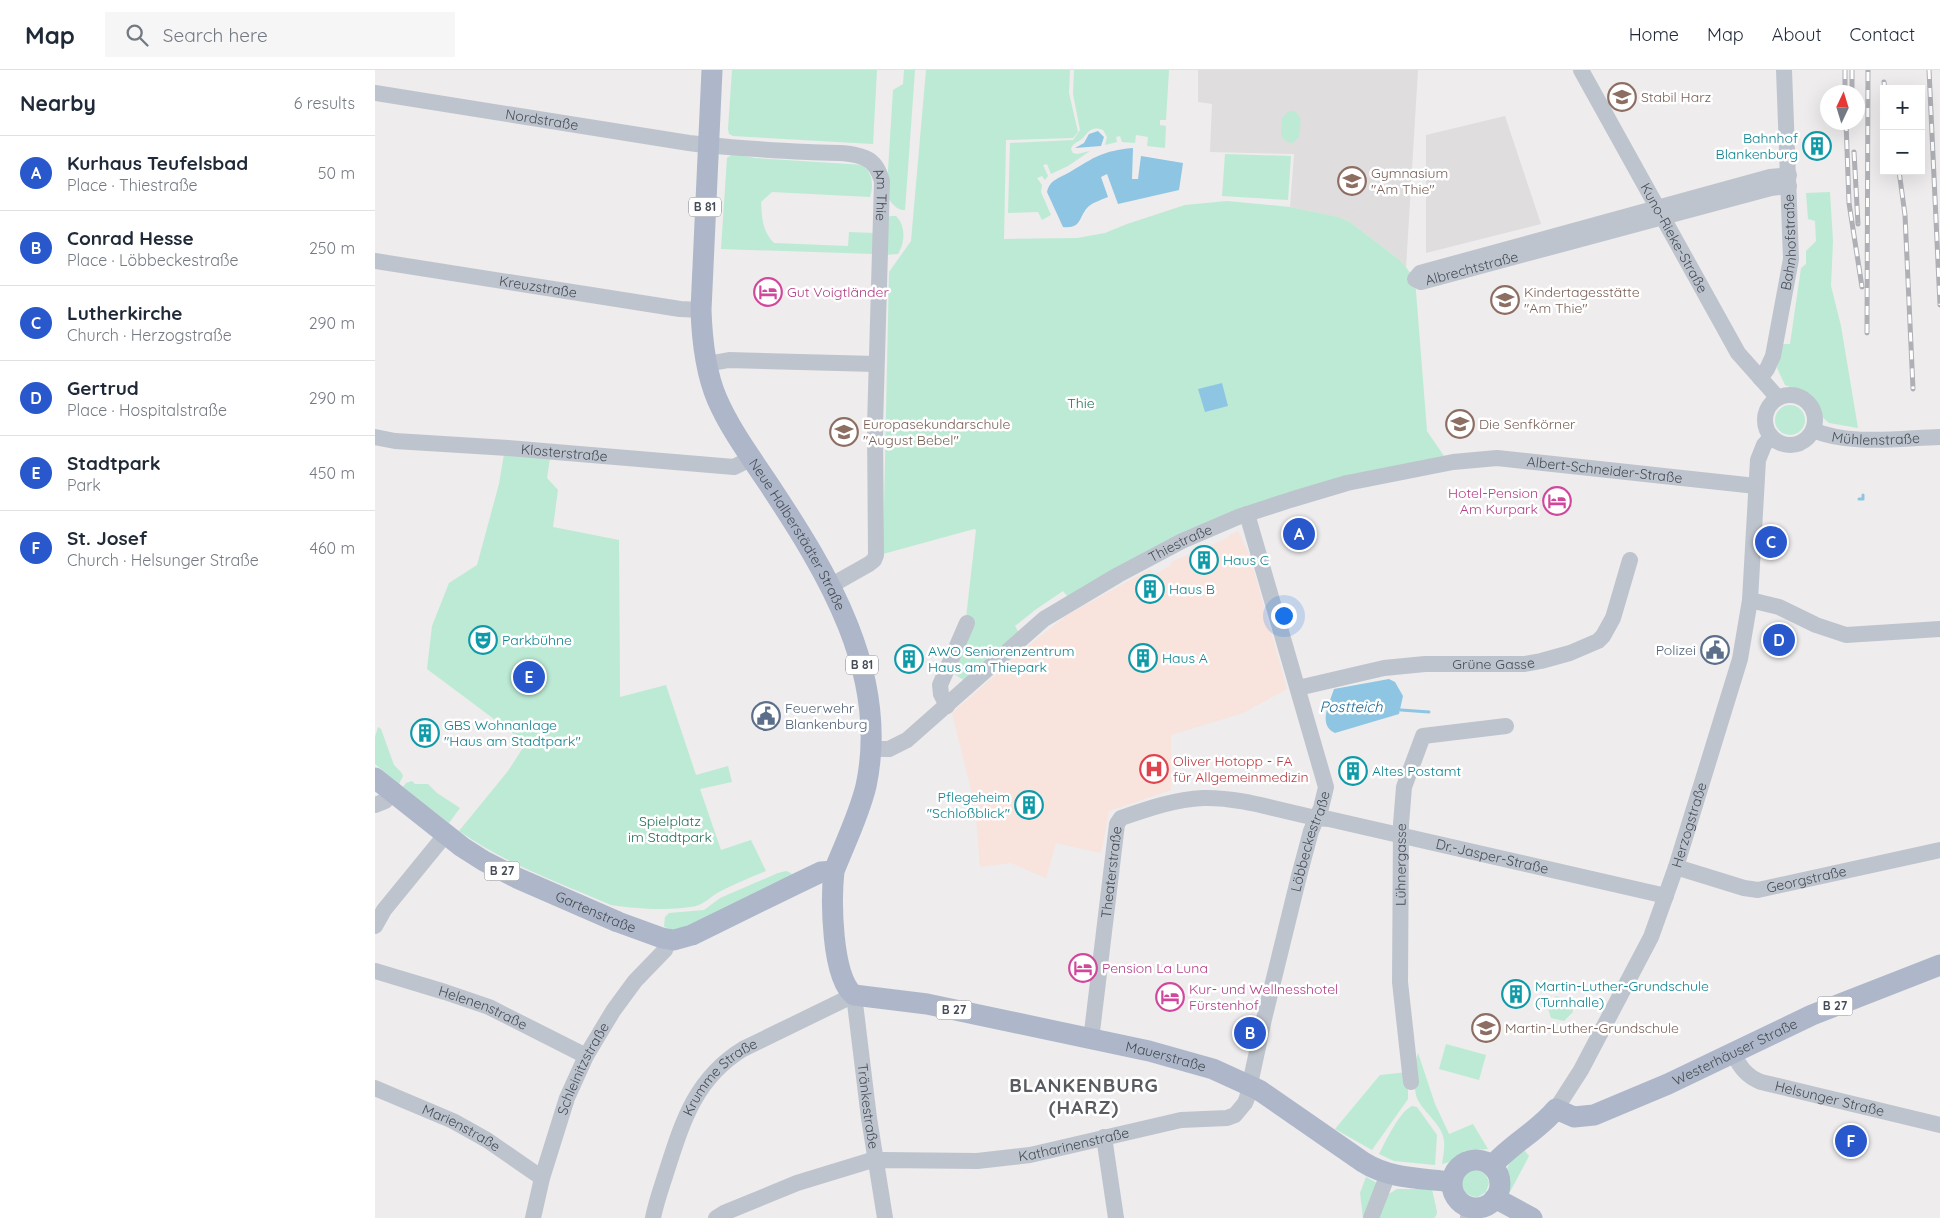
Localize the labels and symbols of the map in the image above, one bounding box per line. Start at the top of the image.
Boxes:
school or university icon: Stabil Harz [1607,82,1637,112]
north arrow [1820,85,1865,130]
place label: Stabil Harz [1641,88,1712,106]
street label: Nordstraße [504,105,580,134]
place label: Bahnhof Blankenburg [1716,129,1798,163]
building icon: Bahnhof Blankenburg [1802,131,1832,161]
place label: Gymnasium "Am Thie" [1371,164,1448,198]
street label: Am Thie [869,165,891,221]
school or university icon: Gymnasium "Am Thie" [1337,166,1367,196]
street label: Kuno-Rieke-Straße [1636,180,1712,296]
street label: Bahnhofstraße [1776,194,1800,292]
road number: B 81 [689,198,721,216]
street label: Albrechtstraße [1423,247,1520,289]
street label: Kreuzstraße [498,272,578,302]
hotel icon: Gut Voigtländer [753,277,783,307]
place label: Gut Voigtländer [787,283,889,301]
place label: Kindertagesstätte "Am Thie" [1524,283,1640,317]
school or university icon: Kindertagesstätte "Am Thie" [1490,285,1520,315]
park label: Thie [1067,394,1095,412]
school or university icon: Die Senfkörner [1445,409,1475,439]
place label: Europasekundarschule "August Bebel" [863,415,1010,449]
place label: Die Senfkörner [1479,415,1576,433]
school or university icon: Europasekundarschule "August Bebel" [829,417,859,447]
street label: Mühlenstraße [1830,427,1920,449]
street label: Klosterstraße [520,440,608,465]
street label: Albert-Schneider-Straße [1526,452,1683,487]
street label: Neue Halberstädter Straße [745,455,850,614]
place label: Hotel-Pension Am Kurpark [1448,484,1538,518]
hotel icon: Hotel-Pension Am Kurpark [1542,486,1572,516]
pin: A [1283,515,1315,553]
street label: Thiestraße [1145,520,1215,566]
pin: C [1755,523,1787,561]
building icon: Haus C [1189,545,1219,575]
place label: Haus C [1223,551,1269,569]
building icon: Haus B [1135,574,1165,604]
place label: Haus B [1169,580,1215,598]
your location [1271,603,1297,629]
pin: D [1763,621,1795,659]
theatre icon: Parkbühne [468,625,498,655]
place label: Parkbühne [502,631,572,649]
public building icon: Polizei [1700,635,1730,665]
place label: Polizei [1656,641,1696,659]
place label: AWO Seniorenzentrum Haus am Thiepark [928,642,1075,676]
building icon: Haus A [1128,643,1158,673]
building icon: AWO Seniorenzentrum Haus am Thiepark [894,644,924,674]
place label: Haus A [1162,649,1208,667]
street label: Grüne Gasse [1452,653,1536,673]
road number: B 81 [846,656,878,674]
pin: E [513,658,545,696]
water label: Postteich [1320,697,1383,716]
place label: Feuerwehr Blankenburg [785,699,867,733]
public building icon: Feuerwehr Blankenburg [751,701,781,731]
place label: GBS Wohnanlage "Haus am Stadtpark" [444,716,581,750]
building icon: GBS Wohnanlage "Haus am Stadtpark" [410,718,440,748]
place label: Oliver Hotopp - FA für Allgemeinmedizin [1173,752,1309,786]
hospital icon: Oliver Hotopp - FA für Allgemeinmedizin [1139,754,1169,784]
building icon: Altes Postamt [1338,756,1368,786]
place label: Altes Postamt [1372,762,1461,780]
street label: Herzogstraße [1667,780,1711,870]
place label: Pflegeheim "Schloßblick" [927,788,1010,822]
street label: Löbbeckestraße [1286,789,1334,894]
building icon: Pflegeheim "Schloßblick" [1014,790,1044,820]
park label: Spielplatz im Stadtpark [628,812,712,846]
street label: Lühnergasse [1391,823,1410,906]
street label: Theaterstraße [1097,825,1126,919]
street label: Dr.-Jasper-Straße [1434,835,1550,878]
road number: B 27 [485,861,519,880]
street label: Georgstraße [1765,862,1848,897]
street label: Gartenstraße [553,887,639,937]
hotel icon: Pension La Luna [1068,953,1098,983]
place label: Pension La Luna [1102,959,1208,977]
place label: Martin-Luther-Grundschule (Turnhalle) [1535,977,1709,1011]
building icon: Martin-Luther-Grundschule (Turnhalle) [1501,979,1531,1009]
place label: Kur- und Wellnesshotel Fürstenhof [1189,980,1338,1014]
street label: Helenenstraße [436,982,530,1034]
hotel icon: Kur- und Wellnesshotel Fürstenhof [1155,982,1185,1012]
road number: B 27 [1817,996,1853,1016]
road number: B 27 [937,1000,971,1020]
school or university icon: Martin-Luther-Grundschule [1471,1013,1501,1043]
pin: B [1234,1014,1266,1052]
street label: Westerhäuser Straße [1669,1014,1800,1090]
street label: Schleinitzstraße [553,1019,613,1117]
place label: Martin-Luther-Grundschule [1505,1019,1679,1037]
street label: Krumme Straße [679,1034,760,1119]
street label: Mauerstraße [1124,1037,1208,1076]
street label: Tränkestraße [853,1062,883,1150]
district label: BLANKENBURG (HARZ) [1009,1073,1159,1119]
street label: Helsunger Straße [1773,1077,1886,1120]
street label: Marienstraße [419,1100,504,1156]
pin: F [1835,1122,1867,1160]
street label: Katharinenstraße [1017,1123,1131,1165]

